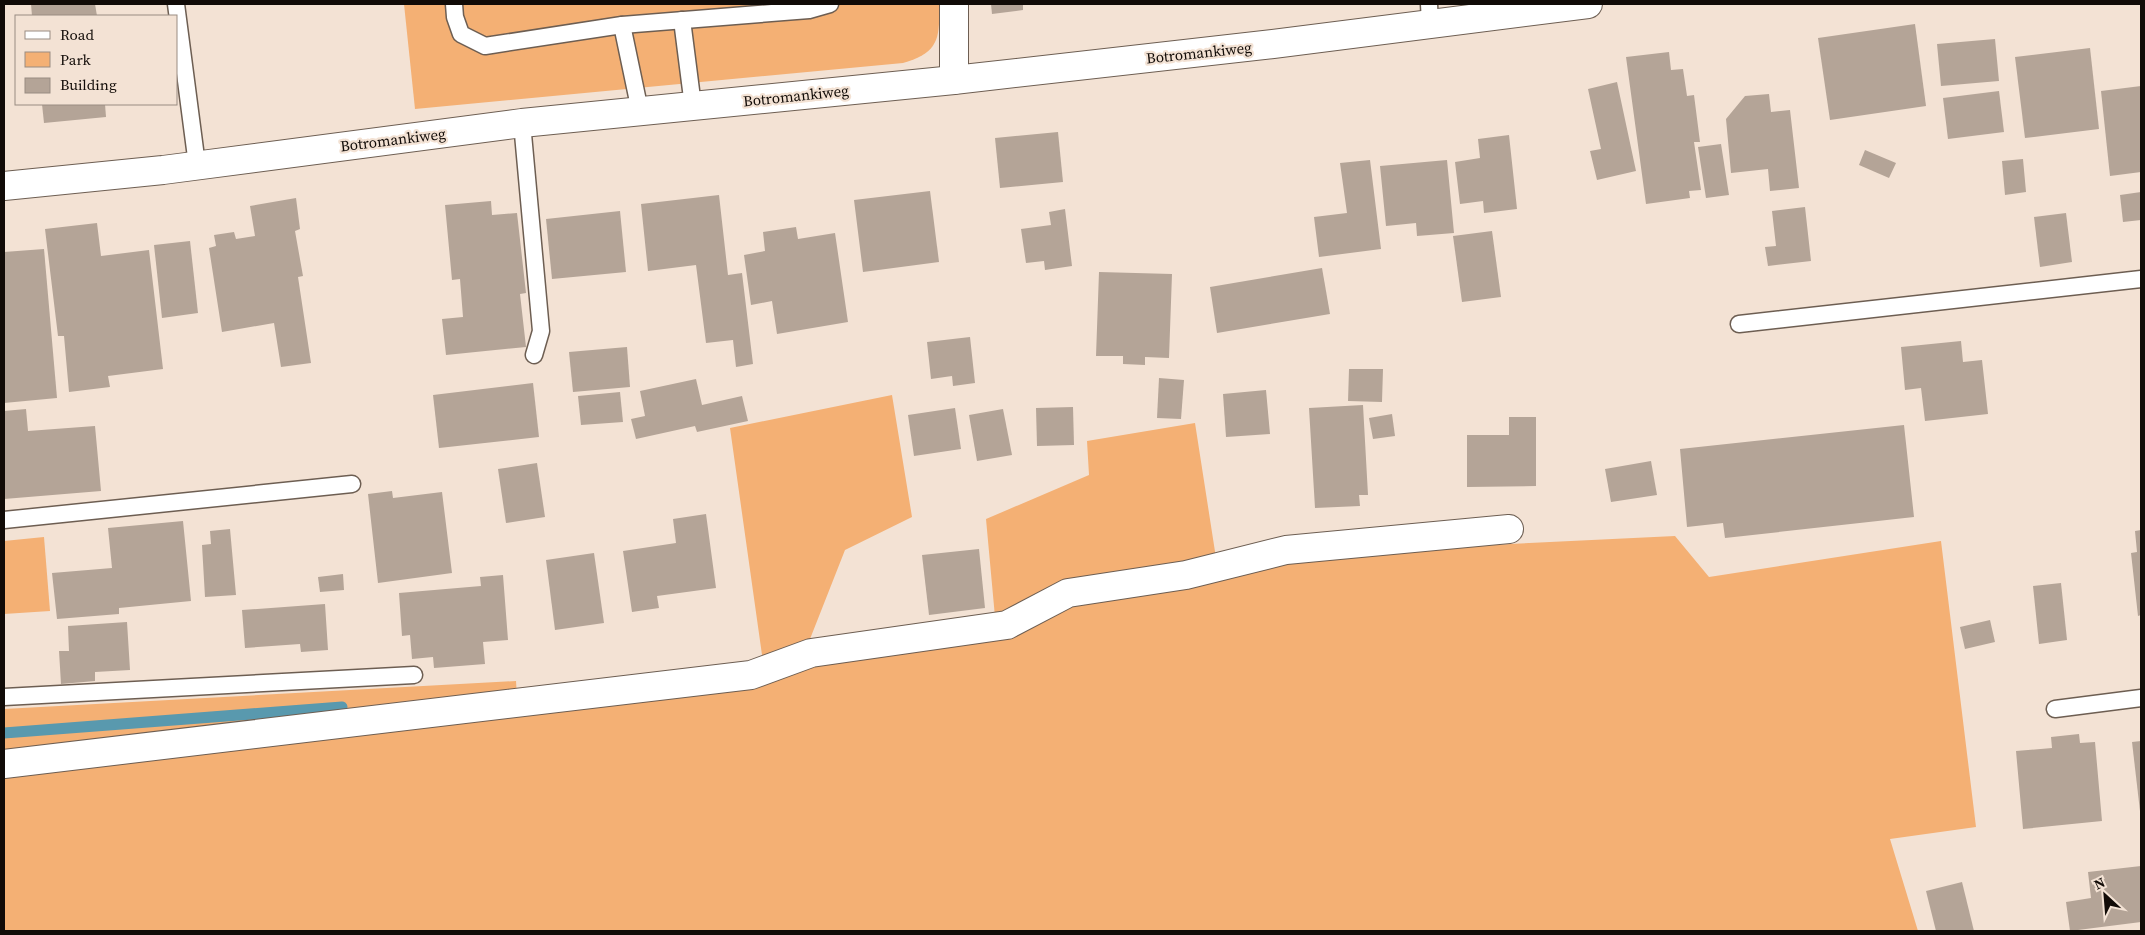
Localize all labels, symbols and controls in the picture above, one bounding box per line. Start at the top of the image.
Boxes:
legend [15,15,178,105]
text: Road [60,24,94,45]
street label: Botromankiweg [1145,36,1253,68]
text: Park [60,49,92,70]
text: Building [60,74,117,95]
street label: Botromankiweg [742,79,850,111]
street label: Botromankiweg [339,123,447,156]
north arrow [2080,870,2130,920]
text: N [2090,872,2108,895]

